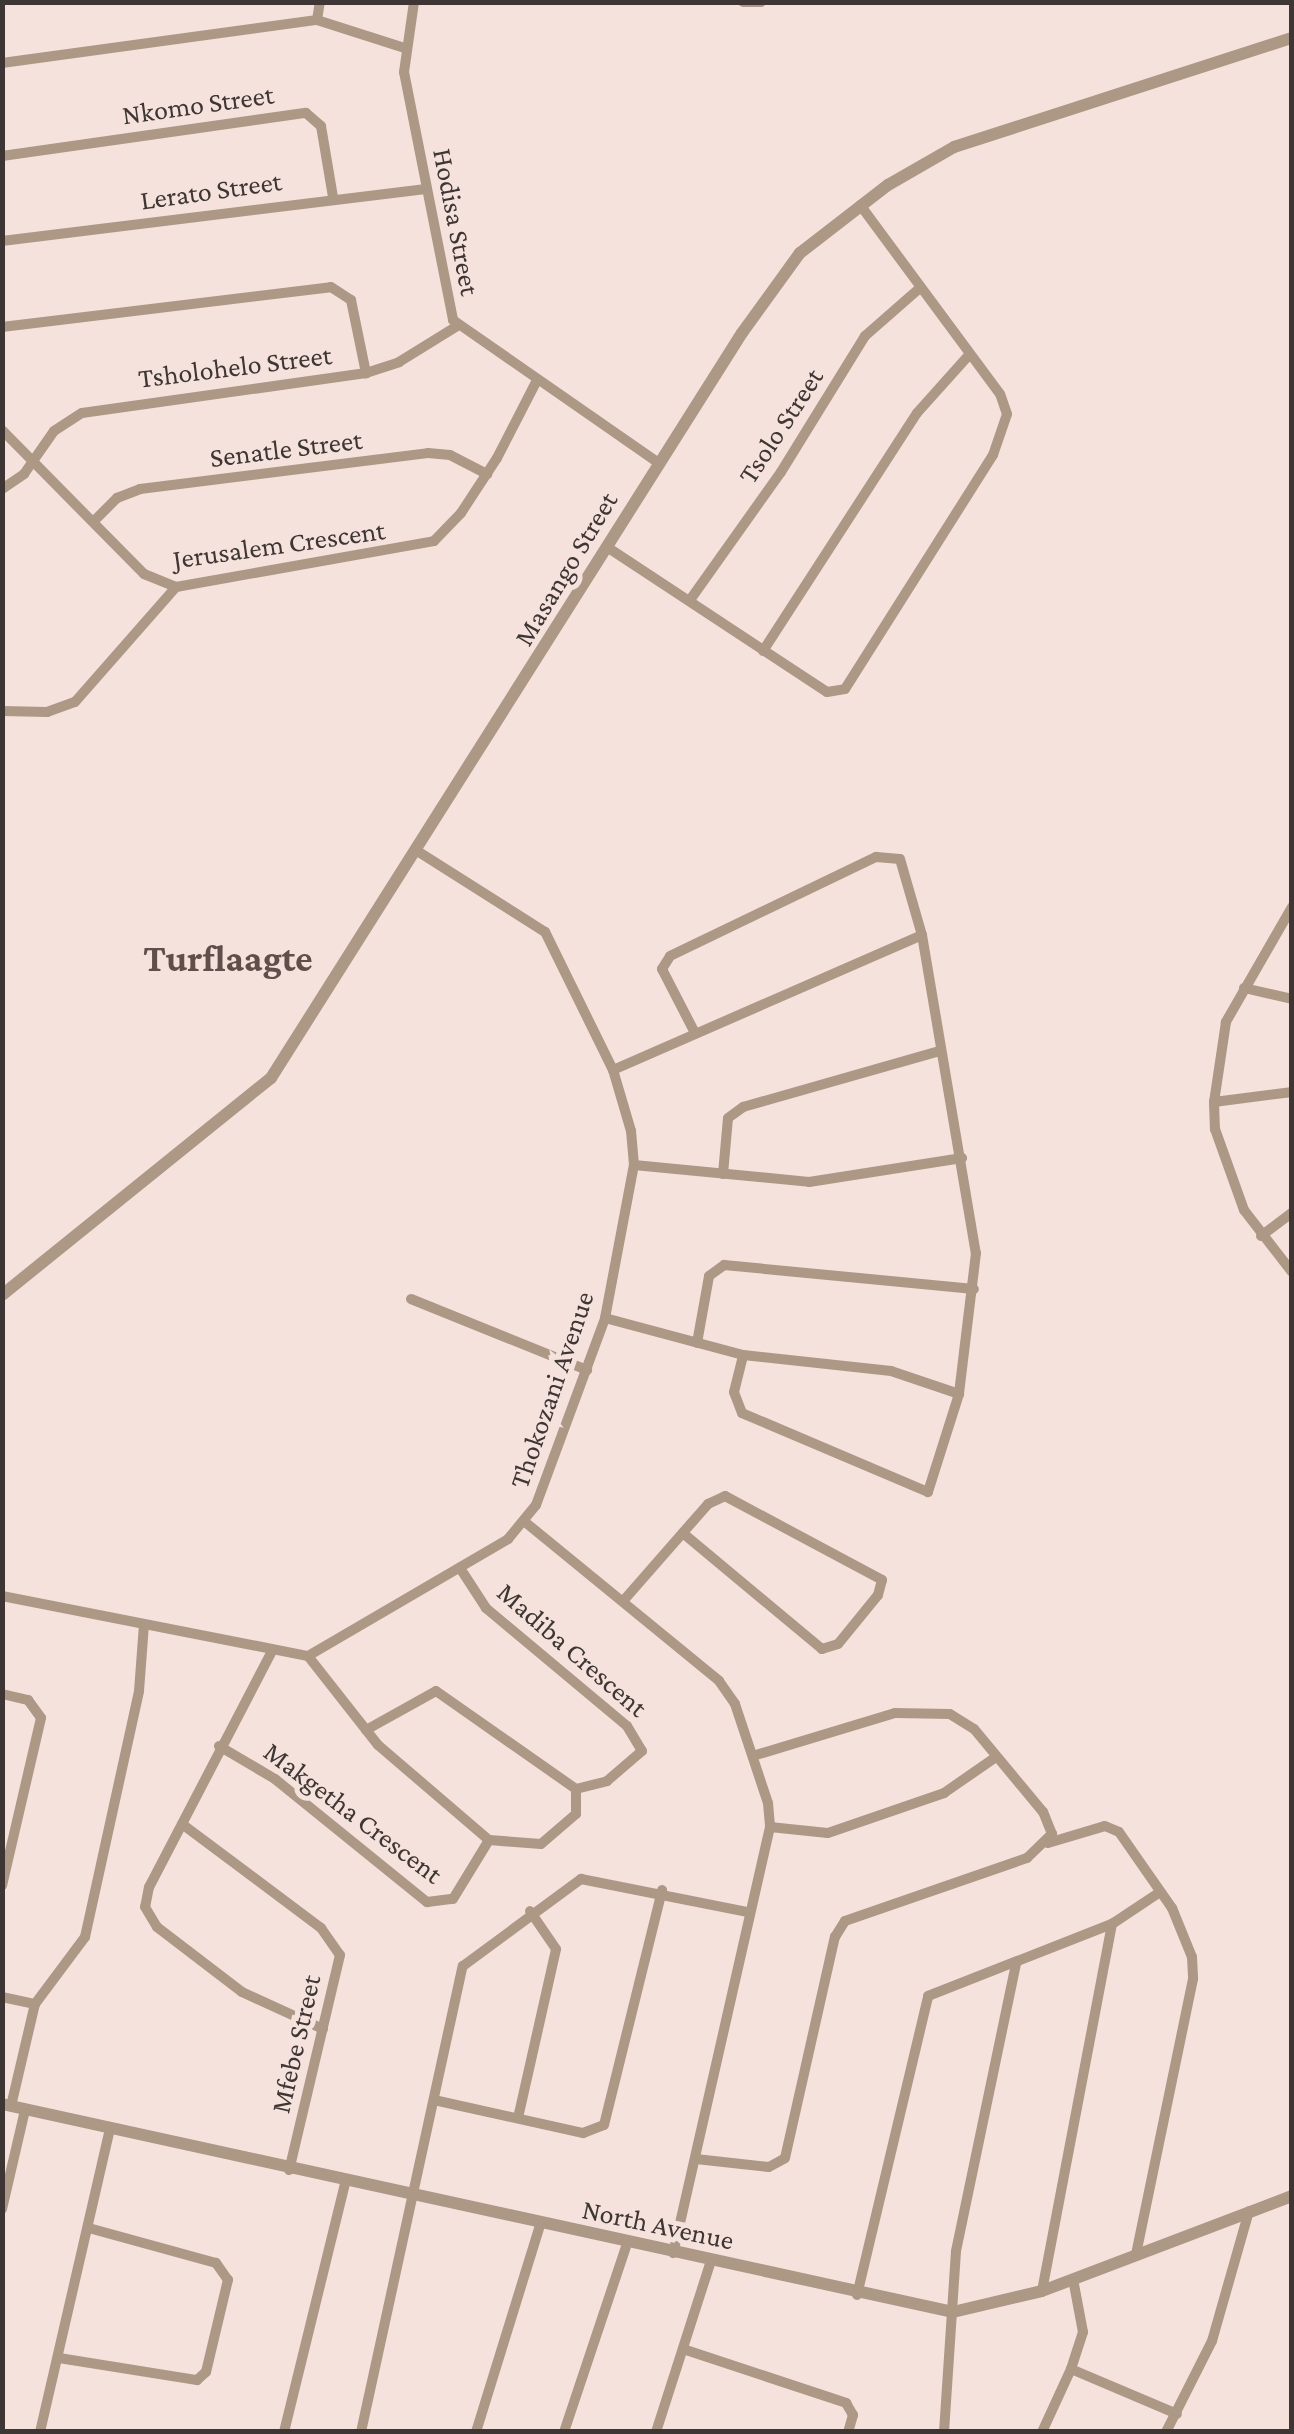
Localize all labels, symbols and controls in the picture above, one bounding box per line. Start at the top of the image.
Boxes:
street label: Nkomo Street [120,78,276,132]
street label: Hodisa Street [425,146,487,298]
street label: Lerato Street [138,164,284,218]
street label: Tsholohelo Street [136,338,334,396]
street label: Tsolo Street [731,362,831,490]
street label: Senatle Street [208,423,364,475]
street label: Masango Street [507,486,625,652]
street label: Jerusalem Crescent [171,513,387,577]
district label: Turflaagte [143,936,313,982]
street label: Thokozani Avenue [503,1287,601,1493]
street label: Madiba Crescent [490,1576,654,1724]
street label: Makgetha Crescent [257,1735,449,1891]
street label: Mfebe Street [264,1971,328,2117]
street label: North Avenue [579,2193,737,2257]

